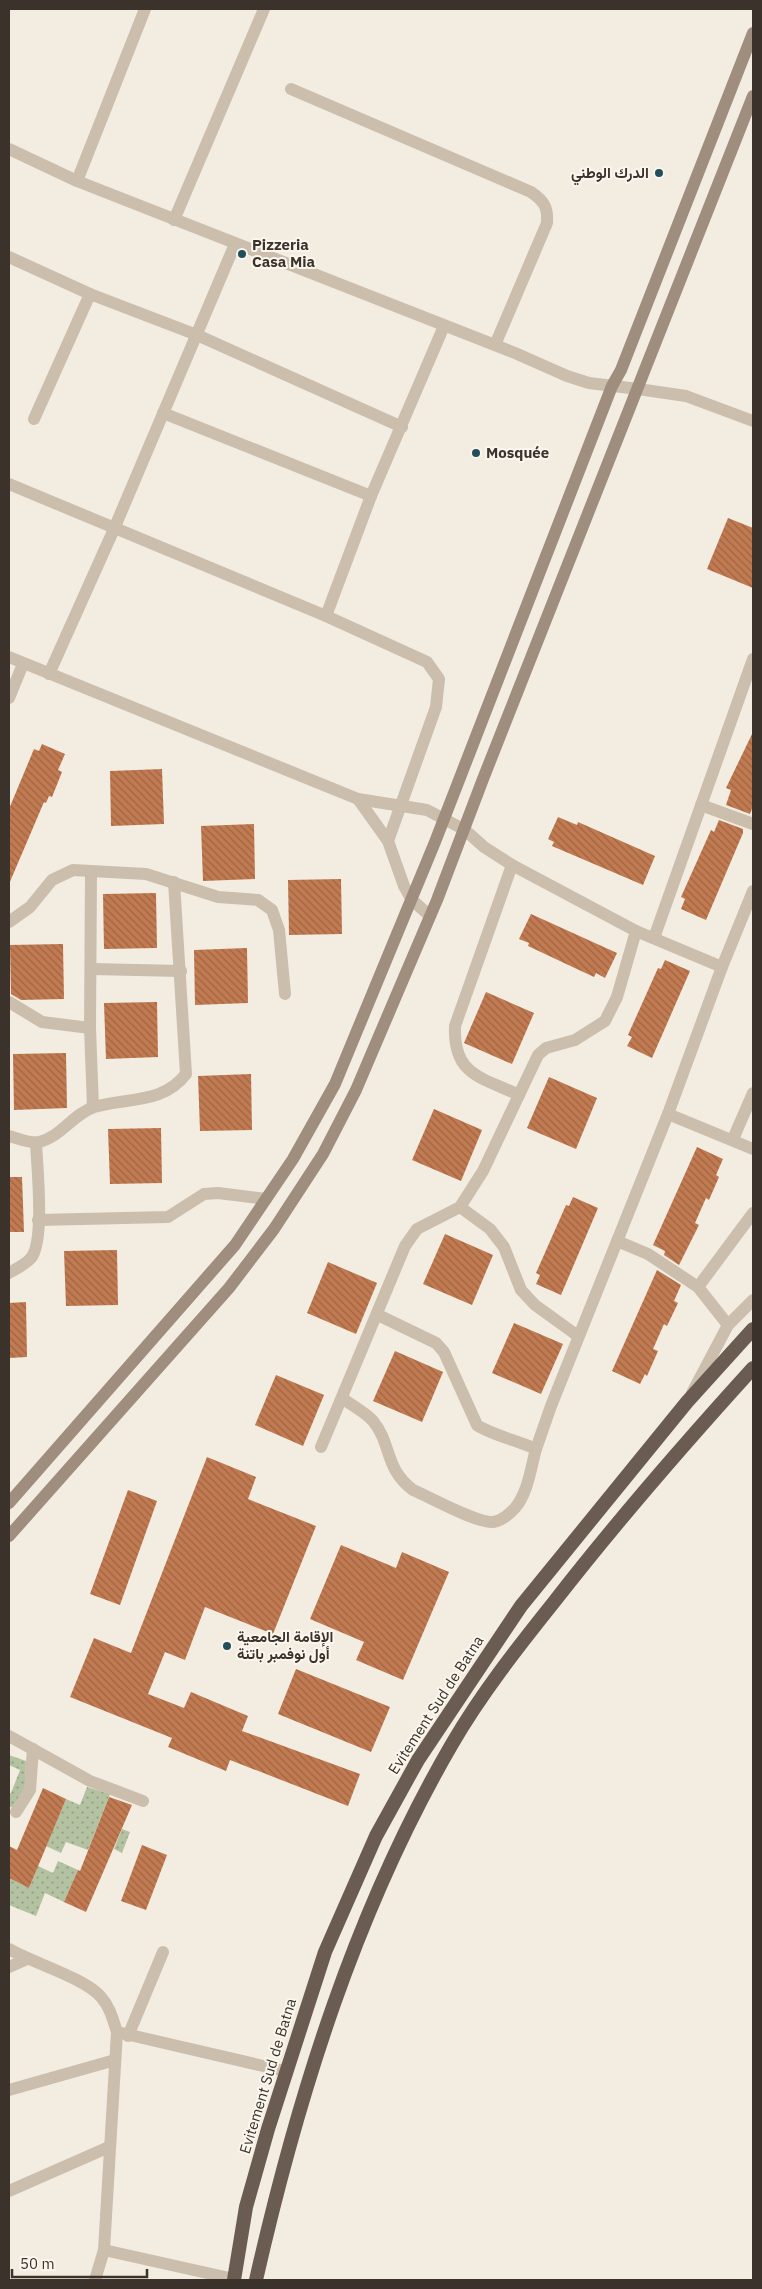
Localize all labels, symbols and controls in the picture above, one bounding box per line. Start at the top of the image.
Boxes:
place label: الدرك الوطني [571,163,649,186]
marker: الدرك الوطني [653,167,665,179]
place label: Pizzeria Casa Mia [252,235,316,271]
marker: Pizzeria Casa Mia [236,248,248,260]
place label: Mosquée [486,443,549,462]
marker: Mosquée [470,447,482,459]
place label: الإقامة الجامعية أول نوفمبر باتنة [237,1627,333,1663]
street label: Evitement Sud de Batna [384,1632,488,1778]
marker: الإقامة الجامعية أول نوفمبر باتنة [221,1640,233,1652]
street label: Evitement Sud de Batna [235,1996,300,2156]
scale bar [12,2246,148,2278]
text: 50 m [20,2254,55,2273]

